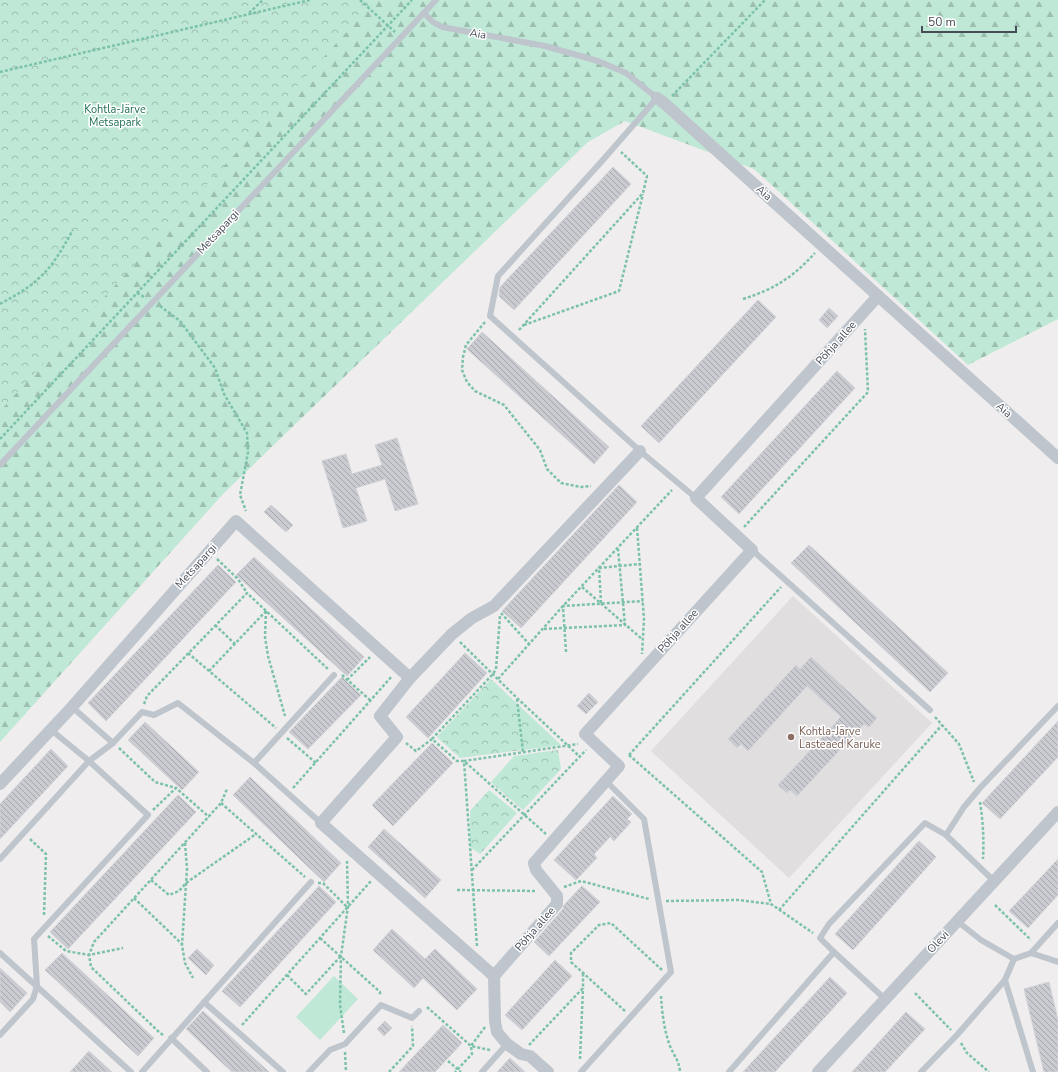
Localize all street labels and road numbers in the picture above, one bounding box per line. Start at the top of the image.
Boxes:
street label: Aia [469,25,488,43]
street label: Aia [753,182,775,204]
street label: Metsapargi [194,207,242,257]
street label: Põhja allee [812,318,860,368]
street label: Aia [993,399,1015,421]
street label: Metsapargi [172,540,220,592]
street label: Põhja allee [654,606,702,656]
street label: Põhja allee [512,903,559,954]
street label: Olevi [924,928,952,956]

